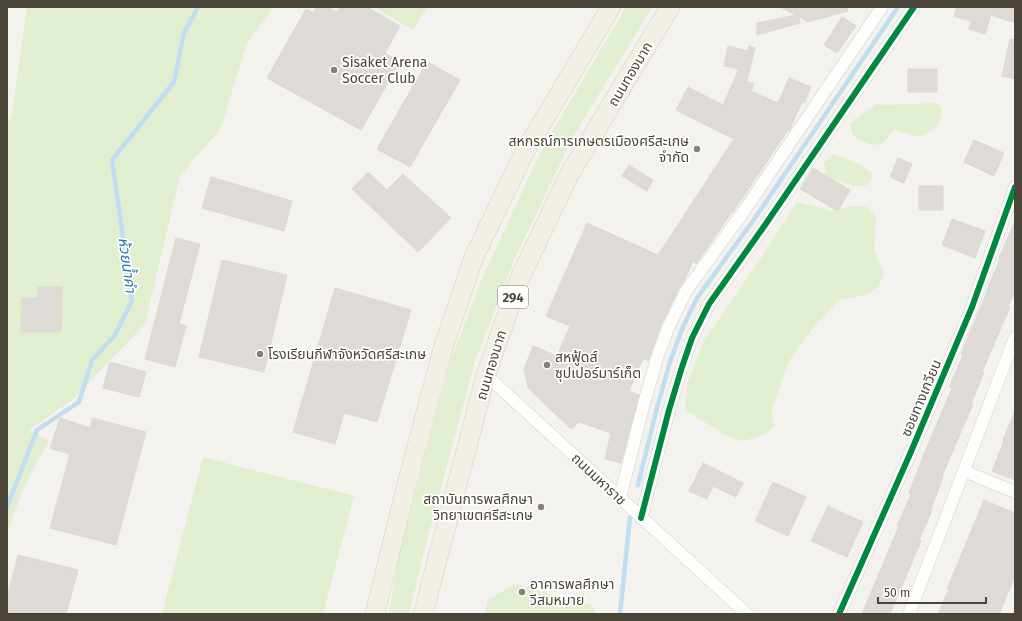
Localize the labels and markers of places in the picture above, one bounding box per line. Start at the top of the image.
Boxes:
place label: Sisaket Arena Soccer Club [342,54,427,87]
marker: Sisaket Arena Soccer Club [329,65,339,75]
place label: สหกรณ์การเกษตรเมืองศรีสะเกษ จำกัด [509,133,689,166]
marker: สหกรณ์การเกษตรเมืองศรีสะเกษ จำกัด [692,144,702,154]
place label: โรงเรียนกีฬาจังหวัดศรีสะเกษ [268,346,426,363]
marker: โรงเรียนกีฬาจังหวัดศรีสะเกษ [255,349,265,359]
place label: สหฟู้ดส์ ซุปเปอร์มาร์เก็ต [555,349,641,382]
marker: สหฟู้ดส์ ซุปเปอร์มาร์เก็ต [542,360,552,370]
place label: สถาบันการพลศึกษา วิทยาเขตศรีสะเกษ [423,491,533,524]
marker: สถาบันการพลศึกษา วิทยาเขตศรีสะเกษ [536,502,546,512]
place label: อาคารพลศึกษา วีสมหมาย [529,576,614,609]
marker: อาคารพลศึกษา วีสมหมาย [517,587,527,597]

